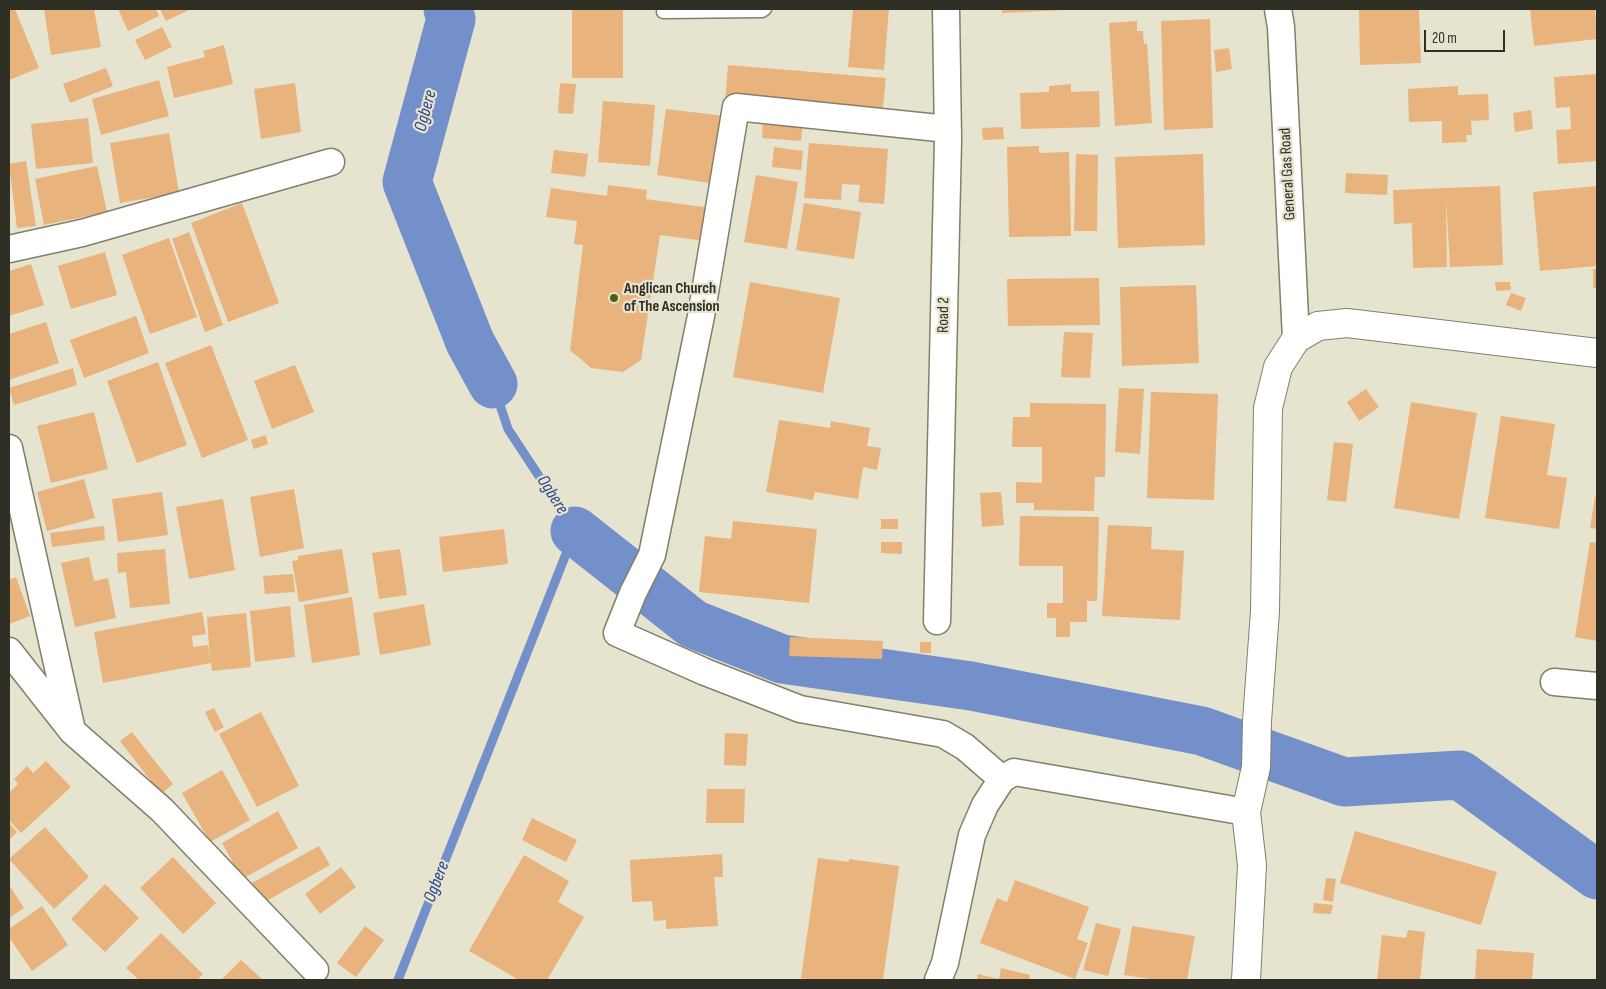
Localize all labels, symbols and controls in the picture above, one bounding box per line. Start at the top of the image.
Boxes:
scale bar [1426,20,1507,52]
text: 20 m [1432,29,1457,48]
water label: Ogbere [410,88,442,134]
street label: General Gas Road [1276,127,1300,221]
place label: Anglican Church of The Ascension [624,279,720,317]
marker: Anglican Church of The Ascension [608,292,620,304]
street label: Road 2 [934,297,954,333]
water label: Ogbere [531,471,573,519]
water label: Ogbere [419,858,455,906]

